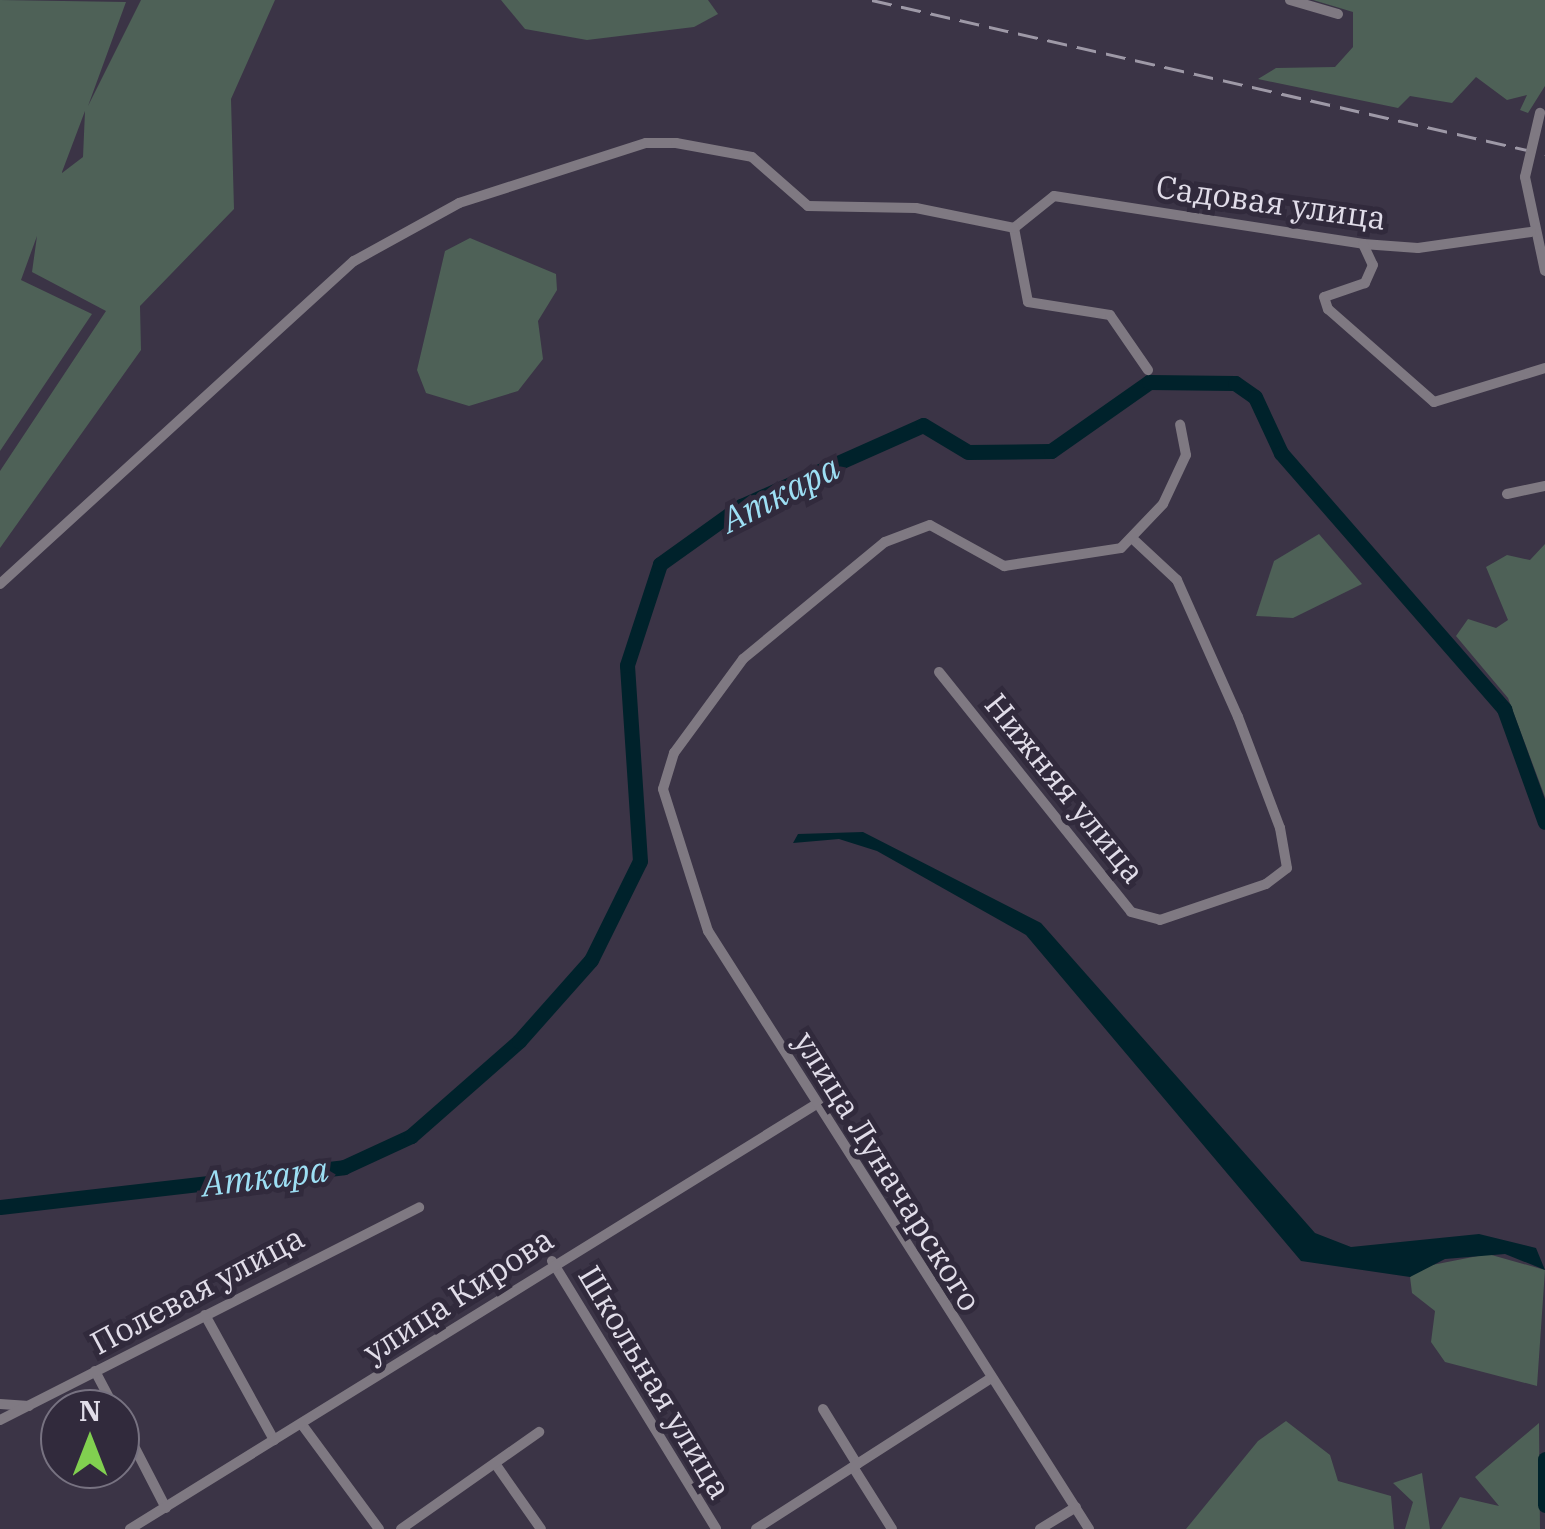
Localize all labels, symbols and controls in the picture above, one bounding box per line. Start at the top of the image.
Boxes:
street label: Садовая улица [1154,167,1388,237]
water label: Аткара [714,445,846,541]
street label: Нижняя улица [977,686,1153,890]
street label: улица Луначарского [786,1024,990,1318]
water label: Аткара [199,1147,331,1205]
street label: Полевая улица [84,1218,310,1362]
street label: улица Кирова [356,1219,560,1371]
street label: Школьная улица [570,1259,740,1505]
north arrow [40,1389,140,1489]
text: N [79,1392,101,1429]

